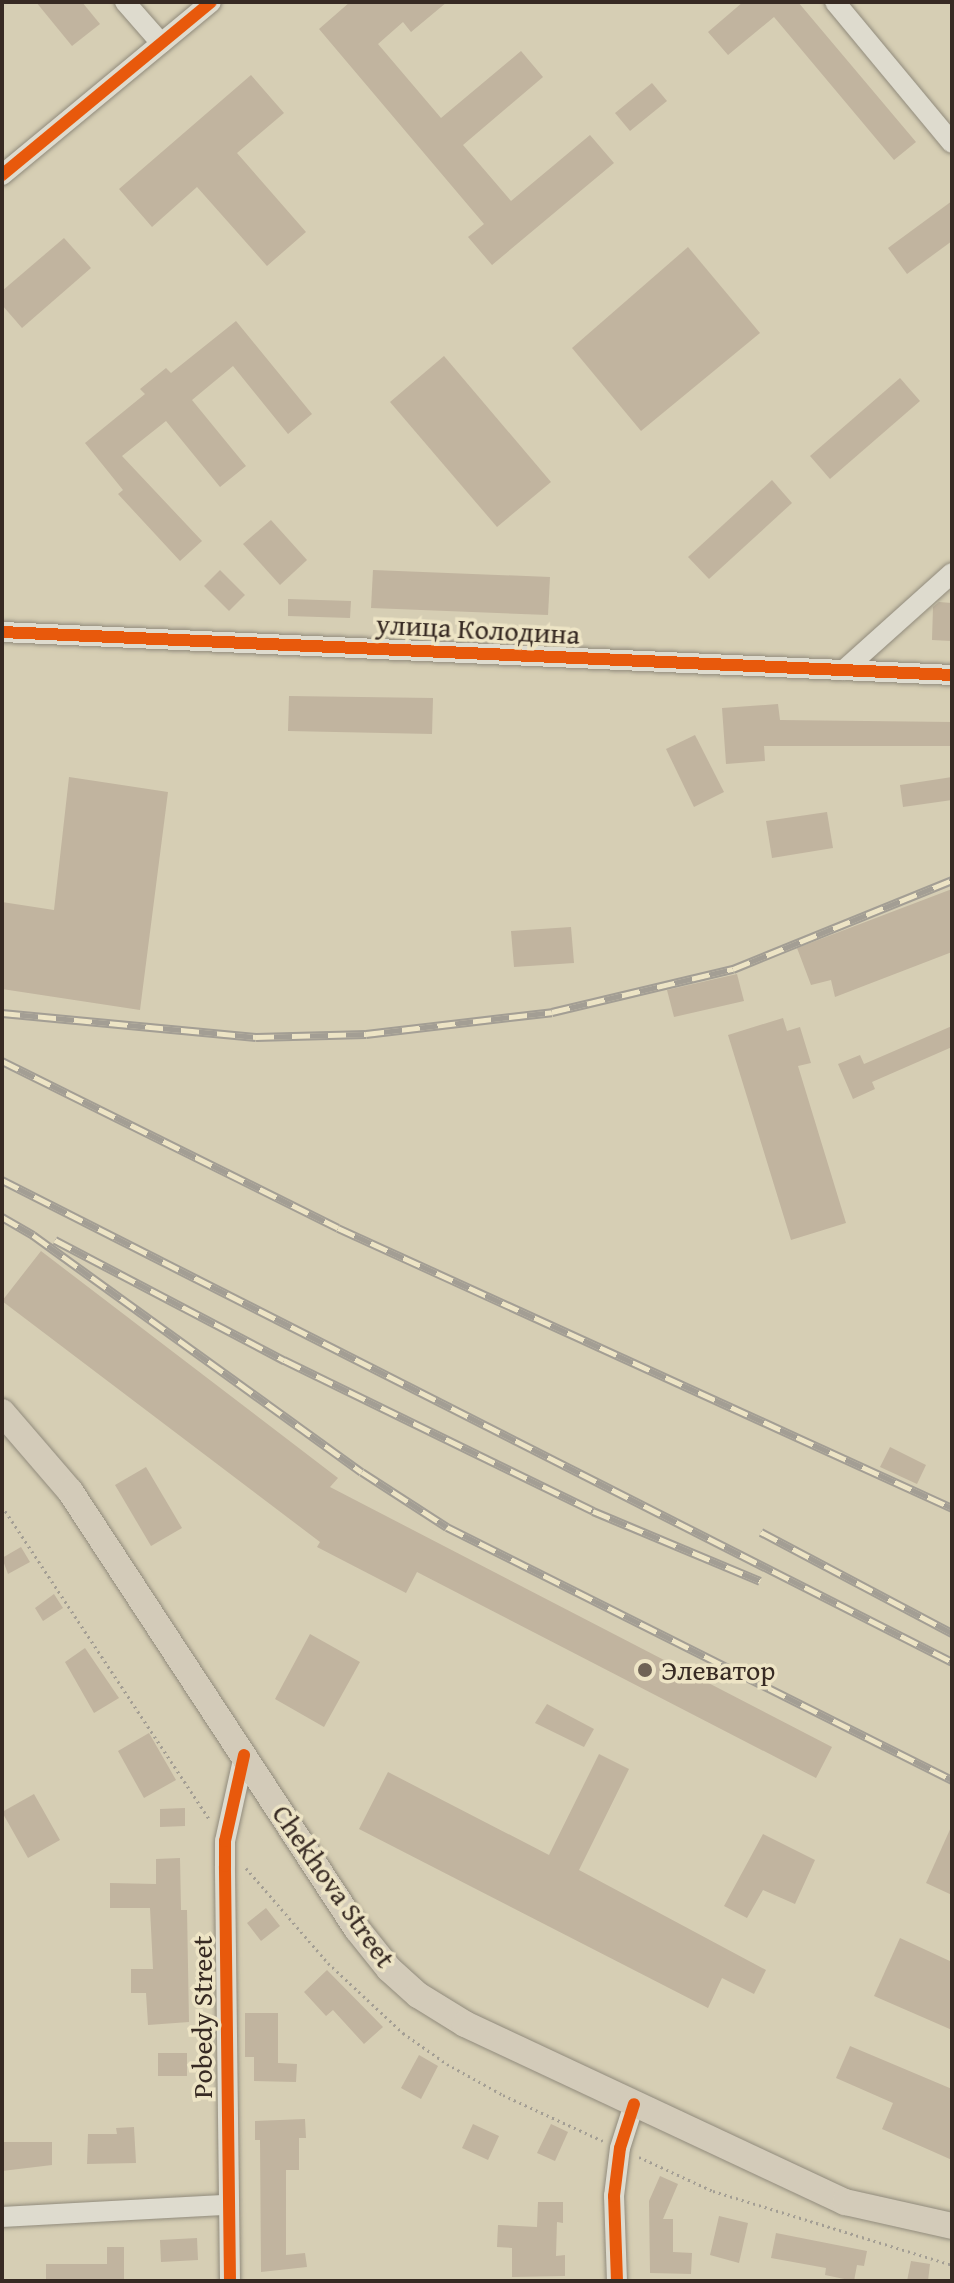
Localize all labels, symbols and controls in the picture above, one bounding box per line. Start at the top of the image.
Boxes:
street label: улица Колодина [375,607,581,651]
place label: Элеватор [661,1653,775,1687]
marker: Элеватор [636,1661,654,1679]
street label: Chekhova Street [265,1798,403,1974]
street label: Pobedy Street [185,1936,219,2098]

